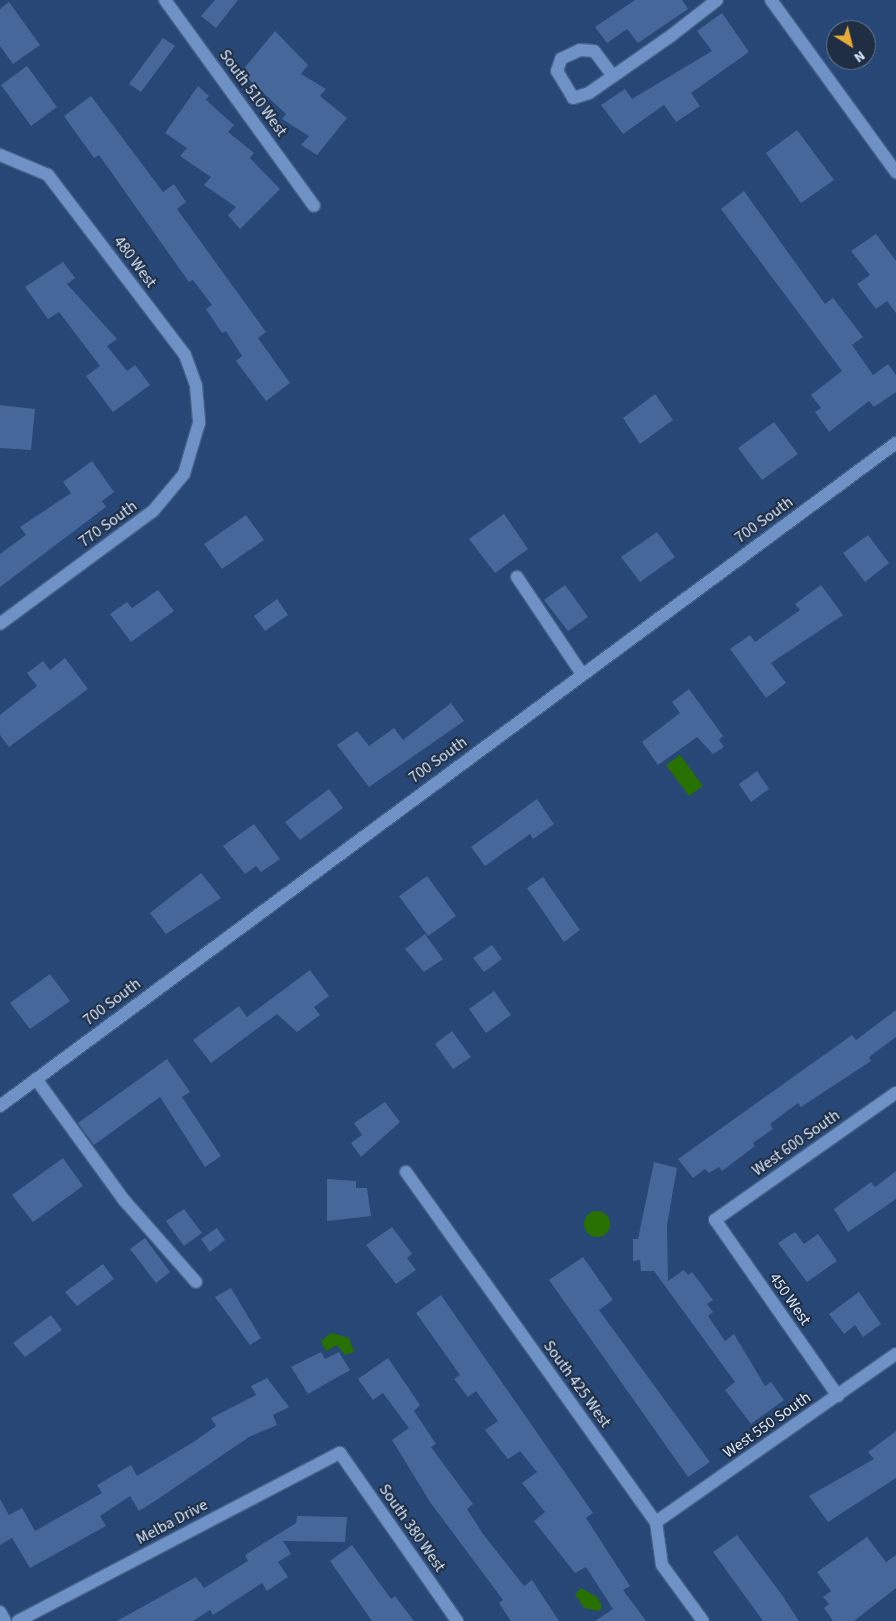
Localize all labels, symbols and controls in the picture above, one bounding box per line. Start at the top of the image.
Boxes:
north arrow [826,20,876,70]
text: N [850,45,869,67]
street label: South 510 West [215,46,291,140]
street label: 480 West [109,233,161,291]
street label: 700 South [731,493,797,547]
street label: 770 South [75,497,141,551]
street label: 700 South [405,733,471,787]
street label: 700 South [79,974,145,1030]
street label: West 600 South [748,1106,844,1180]
street label: 450 West [765,1269,815,1329]
street label: South 425 West [539,1337,615,1431]
street label: West 550 South [719,1388,815,1462]
street label: South 380 West [375,1480,449,1576]
street label: Melba Drive [133,1495,211,1549]

